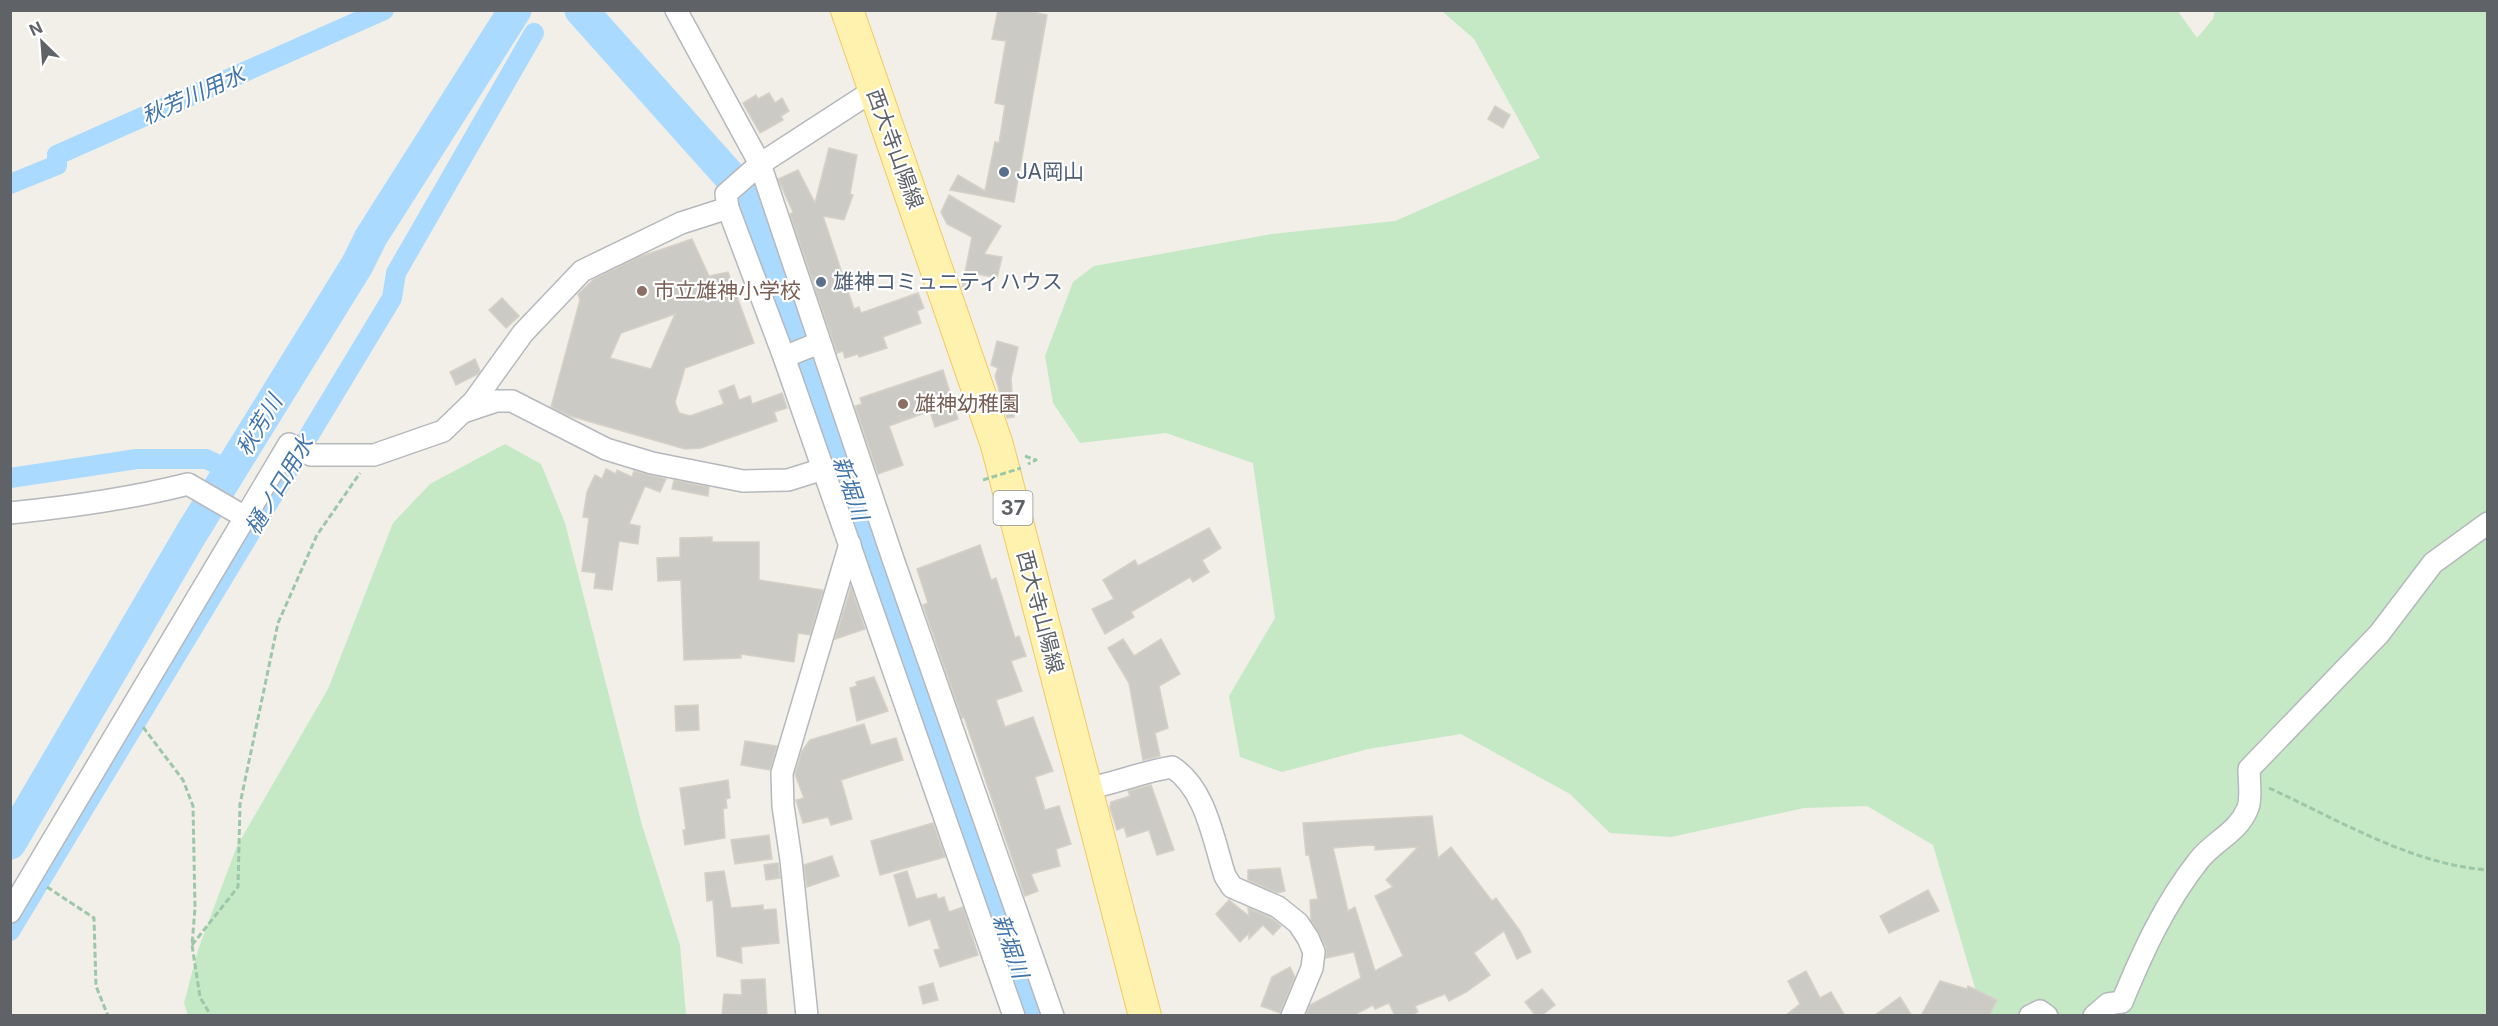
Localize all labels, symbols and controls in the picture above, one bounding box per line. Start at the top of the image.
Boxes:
north arrow [12,12,72,72]
text: N [26,17,45,40]
water label: 秋芳川用水 [137,60,250,129]
street label: 西大寺山陽線 [862,85,929,212]
place label: JA岡山 [1016,159,1084,184]
marker: JA岡山 [997,165,1011,179]
place label: 雄神コミュニティハウス [833,269,1063,294]
marker: 雄神コミュニティハウス [814,275,828,289]
place label: 市立雄神小学校 [654,278,801,303]
marker: 市立雄神小学校 [635,284,649,298]
water label: 秋芳川 [231,388,288,460]
place label: 雄神幼稚園 [915,391,1020,416]
marker: 雄神幼稚園 [896,397,910,411]
water label: 樋ノ口用水 [240,429,319,539]
water label: 新堀川 [828,453,875,525]
road number: 37 [994,491,1032,525]
street label: 西大寺山陽線 [1012,548,1069,676]
water label: 新堀川 [988,911,1035,983]

